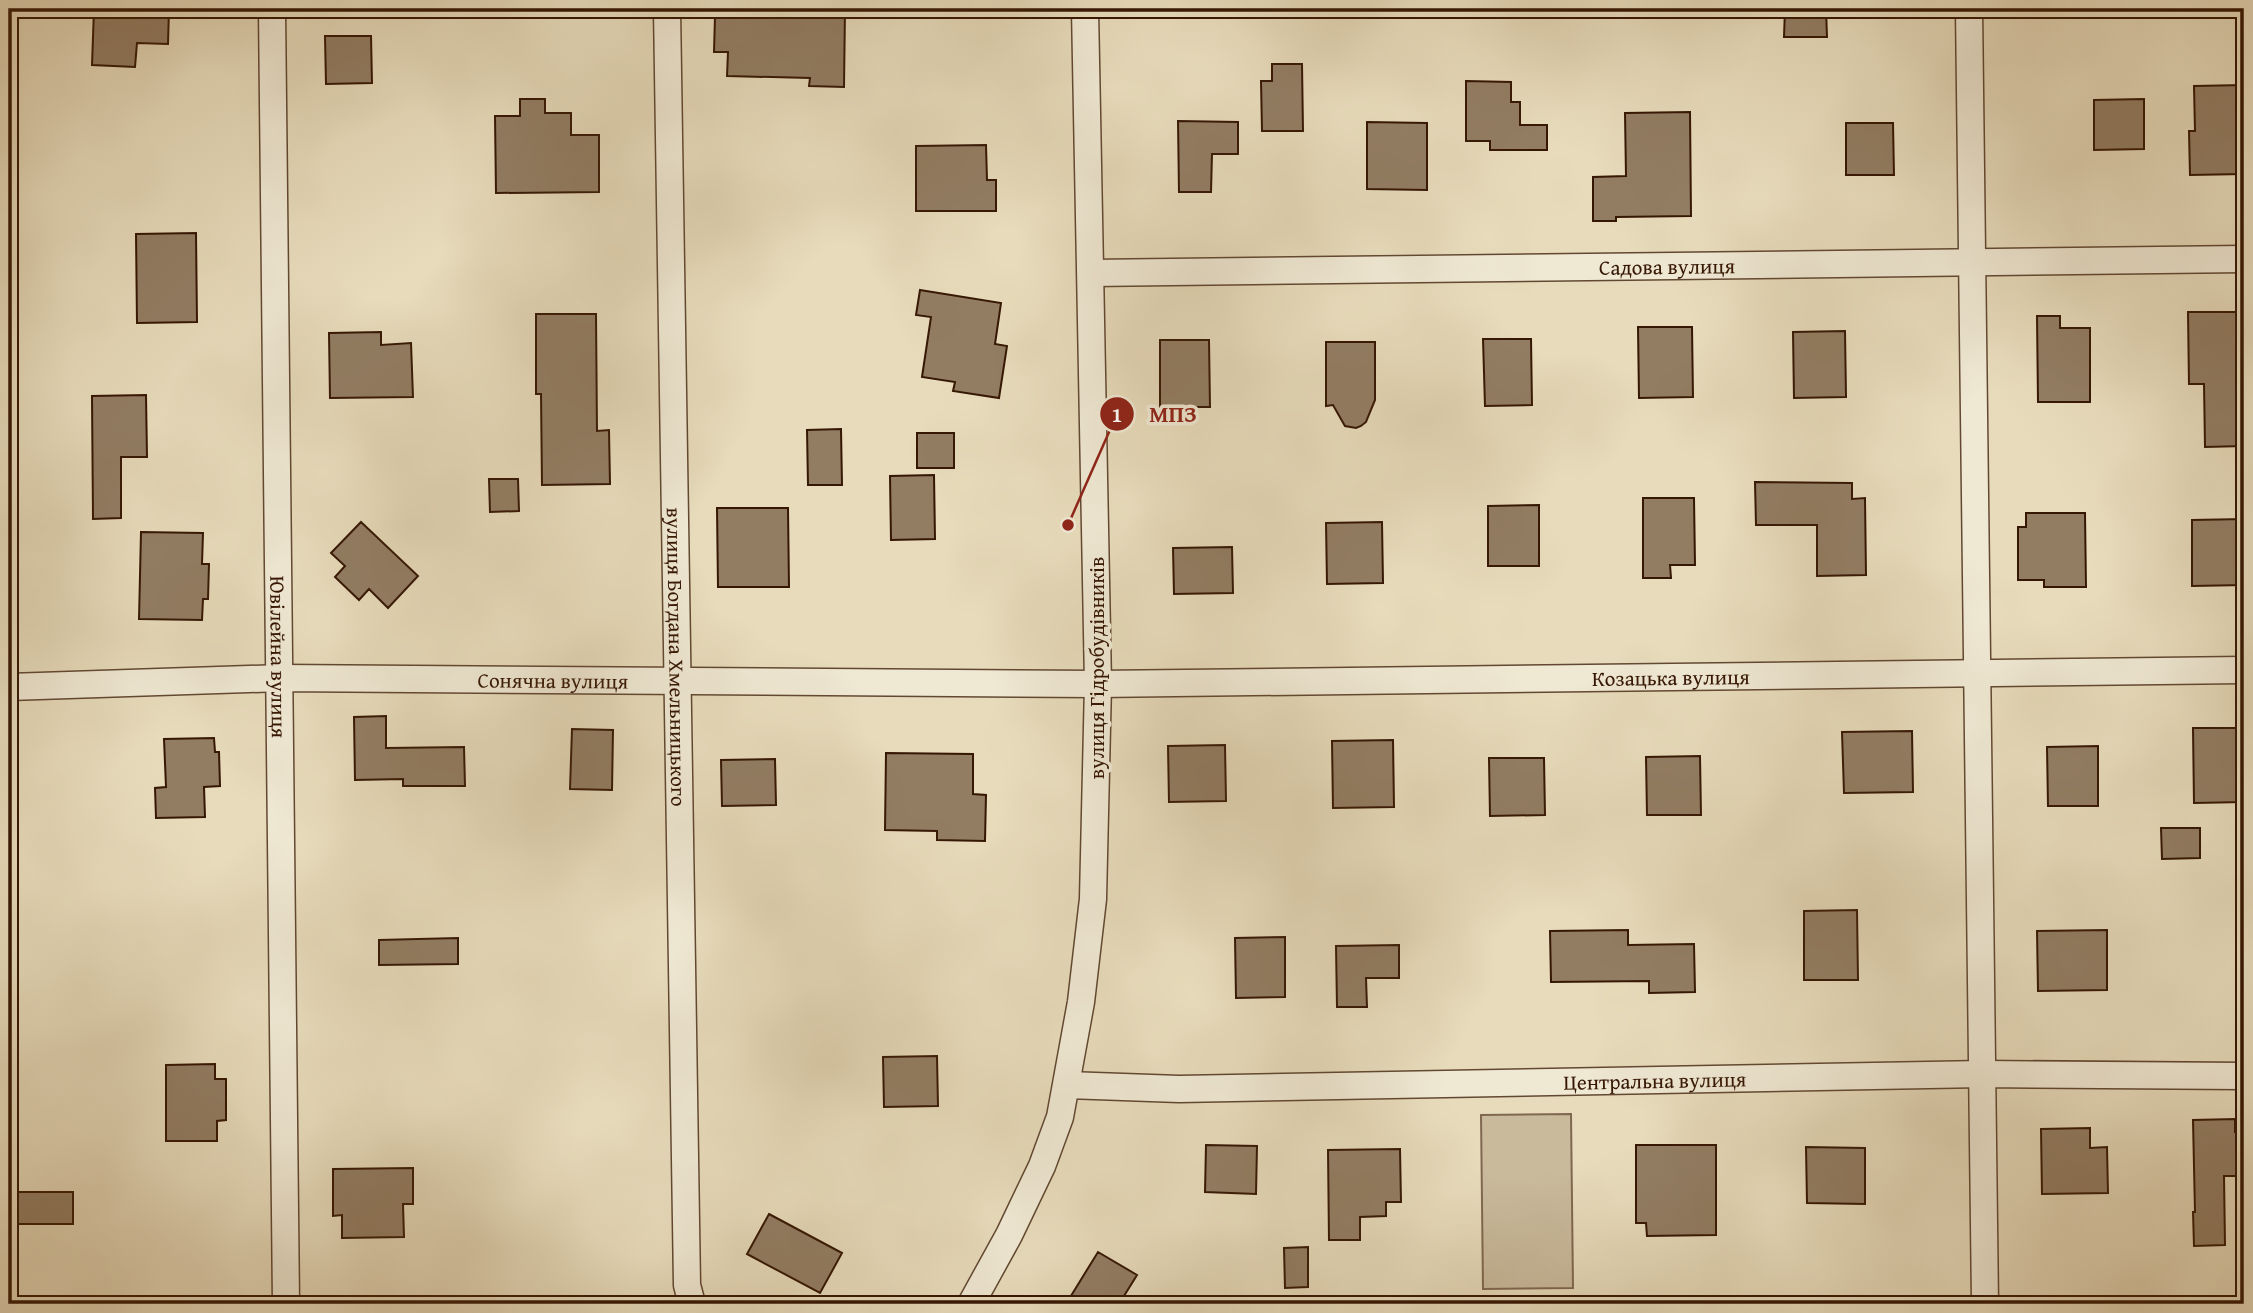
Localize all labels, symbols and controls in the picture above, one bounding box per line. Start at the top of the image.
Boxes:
street label: Садова вулиця [1599,250,1736,282]
callout: МПЗ [1100,392,1211,436]
text: МПЗ [1149,397,1197,430]
text: 1 [1112,399,1122,430]
street label: вулиця Богдана Хмельницького [659,507,695,807]
street label: вулиця Гідробудівників [1081,557,1112,779]
street label: Ювілейна вулиця [263,576,295,739]
street label: Козацька вулиця [1592,661,1750,693]
street label: Сонячна вулиця [477,664,629,696]
street label: Центральна вулиця [1563,1063,1747,1097]

